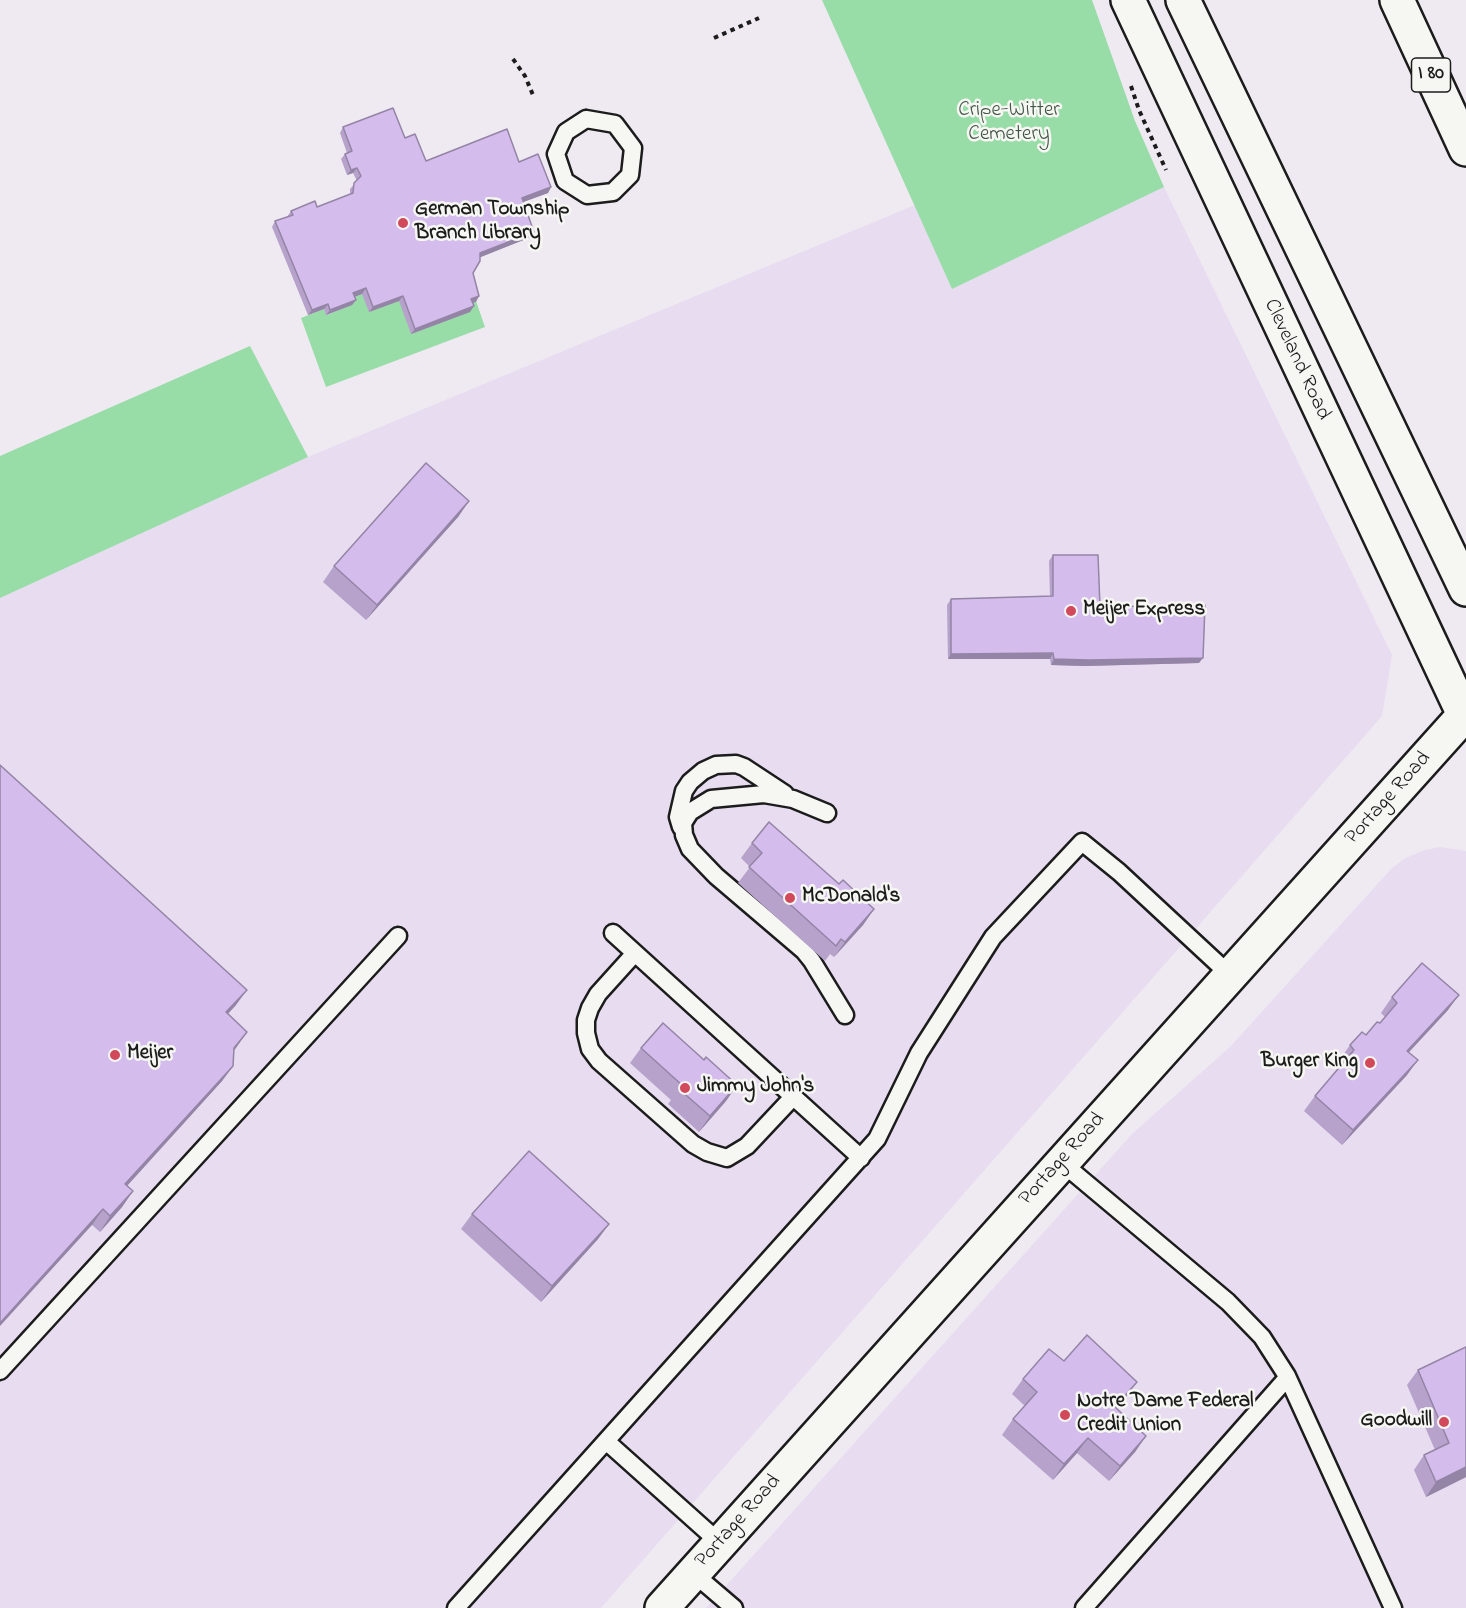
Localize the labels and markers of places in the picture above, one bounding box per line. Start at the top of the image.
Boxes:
place label: German Township Branch Library [415,198,569,248]
marker: German Township Branch Library [396,216,410,230]
place label: Meijer Express [1083,598,1205,624]
marker: Meijer Express [1064,604,1078,618]
place label: McDonald's [802,885,900,911]
marker: McDonald's [783,891,797,905]
place label: Meijer [127,1042,173,1068]
marker: Meijer [108,1048,122,1062]
place label: Burger King [1261,1050,1358,1076]
marker: Burger King [1363,1056,1377,1070]
place label: Jimmy John's [697,1075,814,1101]
marker: Jimmy John's [678,1081,692,1095]
place label: Notre Dame Federal Credit Union [1077,1390,1254,1440]
marker: Notre Dame Federal Credit Union [1058,1408,1072,1422]
place label: Goodwill [1361,1409,1432,1435]
marker: Goodwill [1437,1415,1451,1429]

